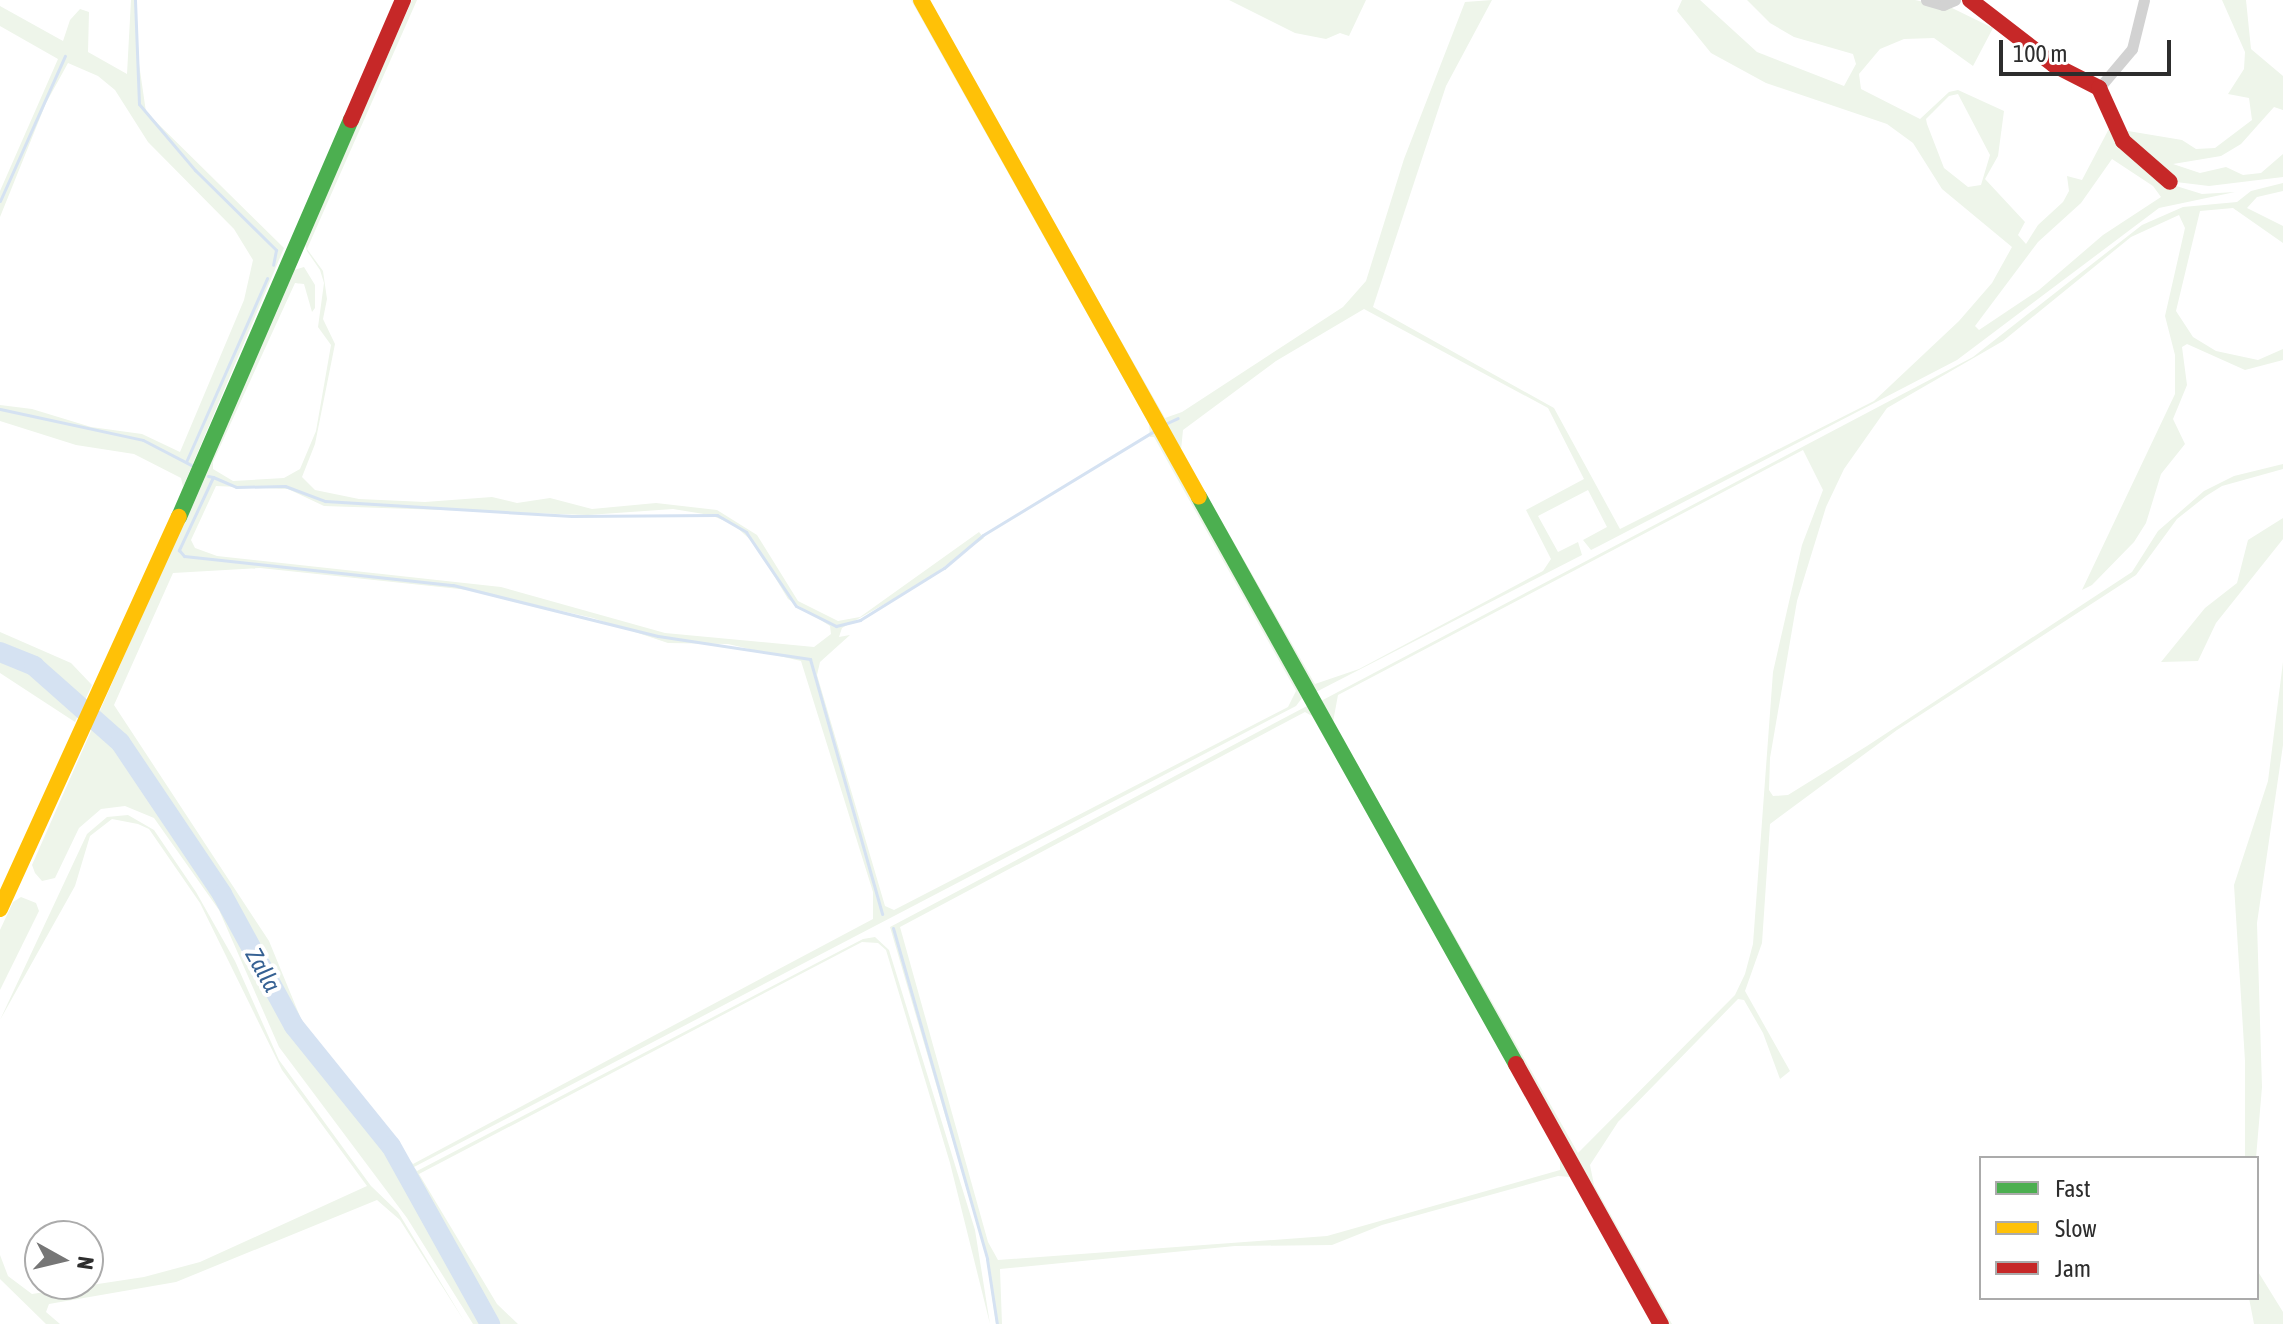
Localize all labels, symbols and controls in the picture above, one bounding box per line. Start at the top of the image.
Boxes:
scale bar [2003,24,2175,74]
text: 100 m [2013,40,2067,67]
water label: Zalla [239,943,287,997]
legend [1979,1156,2259,1300]
text: Fast [2055,1175,2091,1202]
text: Slow [2055,1215,2097,1242]
north arrow [24,1220,104,1300]
text: N [72,1255,100,1271]
text: Jam [2055,1255,2091,1282]

